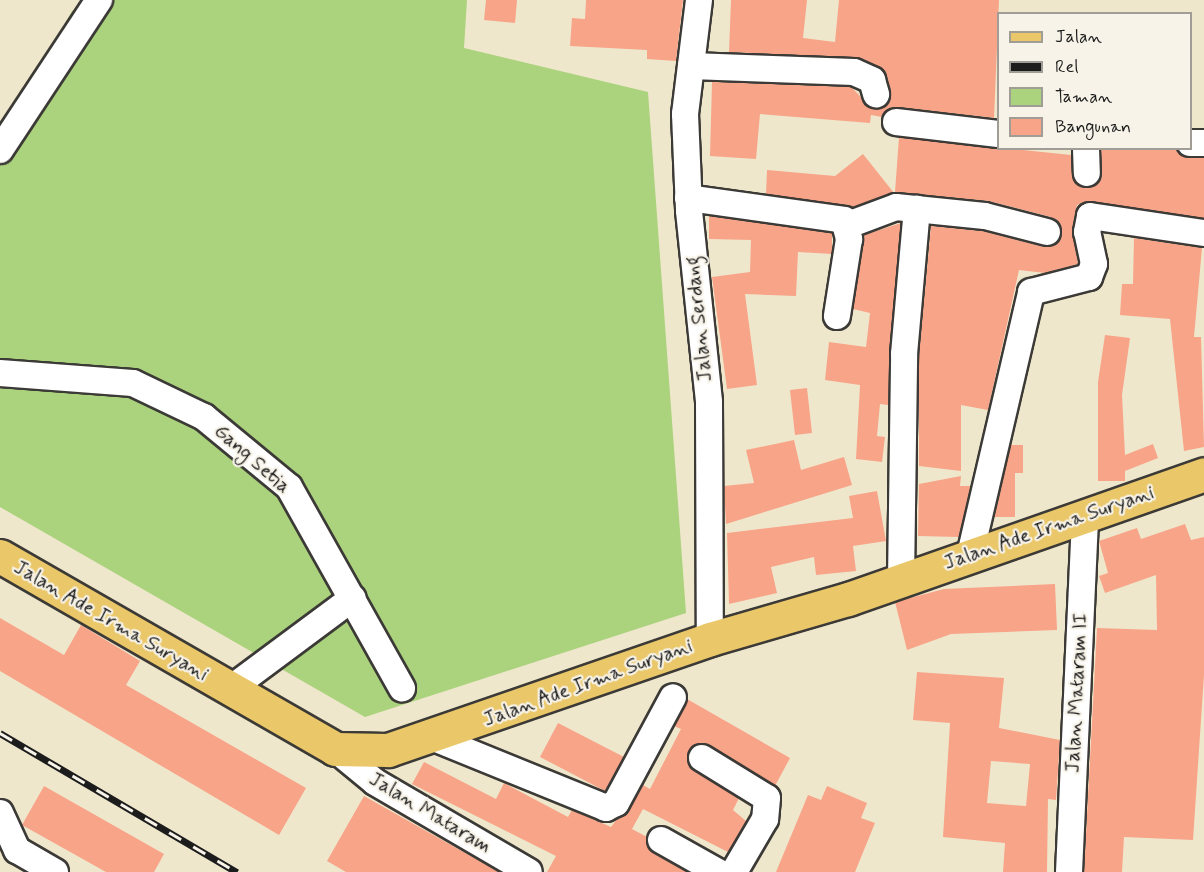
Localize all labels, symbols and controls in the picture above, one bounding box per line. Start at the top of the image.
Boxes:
legend [997,12,1192,150]
text: Jalan [1055,25,1102,49]
text: Rel [1055,55,1079,79]
text: Taman [1055,85,1112,109]
text: Bangunan [1055,115,1131,139]
street label: Jalan Serdang [680,255,718,383]
street label: Gang Setia [209,419,295,499]
street label: Jalan Ade Irma Suryani [946,482,1152,574]
street label: Jalan Ade Irma Suryani [14,558,208,684]
street label: Jalan Mataram II [1061,610,1093,776]
street label: Jalan Ade Irma Suryani [485,636,691,730]
street label: Jalan Mataram [365,767,495,859]

